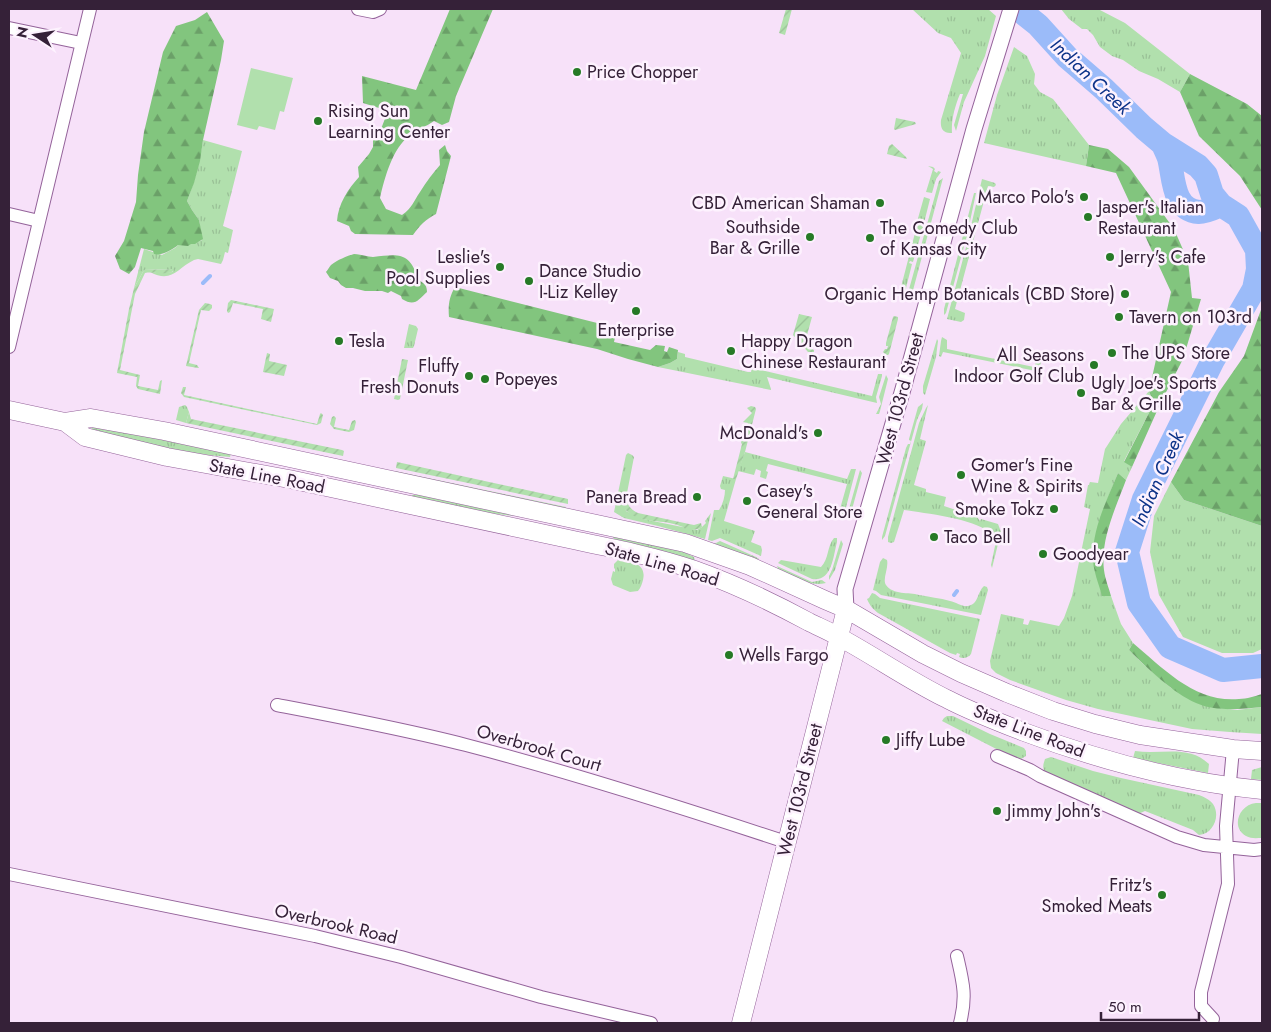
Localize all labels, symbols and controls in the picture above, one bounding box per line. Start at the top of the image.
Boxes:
north arrow [10,10,60,60]
text: N [11,25,33,40]
water label: Indian Creek [1044,32,1138,121]
place label: Price Chopper [587,59,699,85]
marker: Price Chopper [571,66,583,78]
place label: Rising Sun Learning Center [328,98,451,145]
marker: Rising Sun Learning Center [312,115,324,127]
place label: Marco Polo's [978,184,1074,210]
place label: CBD American Shaman [692,190,870,216]
marker: Marco Polo's [1078,191,1090,203]
place label: Jasper's Italian Restaurant [1096,194,1204,241]
marker: CBD American Shaman [874,197,886,209]
marker: Jasper's Italian Restaurant [1082,211,1094,223]
place label: Southside Bar & Grille [710,214,800,261]
place label: The Comedy Club of Kansas City [880,215,1018,262]
marker: Southside Bar & Grille [804,231,816,243]
marker: The Comedy Club of Kansas City [864,232,876,244]
place label: Leslie's Pool Supplies [386,244,490,291]
place label: Jerry's Cafe [1118,244,1206,270]
marker: Jerry's Cafe [1104,251,1116,263]
place label: Dance Studio I-Liz Kelley [539,258,641,305]
marker: Leslie's Pool Supplies [494,261,506,273]
marker: Dance Studio I-Liz Kelley [523,275,535,287]
place label: Organic Hemp Botanicals (CBD Store) [825,281,1115,307]
marker: Organic Hemp Botanicals (CBD Store) [1119,288,1131,300]
place label: Tavern on 103rd [1129,304,1252,330]
marker: Enterprise [630,305,642,317]
marker: Tavern on 103rd [1113,311,1125,323]
place label: Enterprise [598,317,674,343]
place label: Tesla [349,328,385,354]
place label: Happy Dragon Chinese Restaurant [741,328,886,375]
street label: West 103rd Street [870,329,930,468]
marker: Tesla [333,335,345,347]
place label: The UPS Store [1122,340,1230,366]
place label: All Seasons Indoor Golf Club [954,342,1084,389]
marker: Happy Dragon Chinese Restaurant [725,345,737,357]
marker: The UPS Store [1106,347,1118,359]
place label: Fluffy Fresh Donuts [361,353,459,400]
marker: All Seasons Indoor Golf Club [1088,359,1100,371]
place label: Popeyes [495,366,558,392]
marker: Fluffy Fresh Donuts [463,370,475,382]
place label: Ugly Joe's Sports Bar & Grille [1091,370,1217,417]
marker: Popeyes [479,373,491,385]
marker: Ugly Joe's Sports Bar & Grille [1075,387,1087,399]
place label: McDonald's [720,420,808,446]
marker: McDonald's [812,427,824,439]
water label: Indian Creek [1125,427,1191,531]
street label: State Line Road [207,452,327,500]
place label: Gomer's Fine Wine & Spirits [971,452,1082,499]
marker: Gomer's Fine Wine & Spirits [955,469,967,481]
place label: Casey's General Store [757,478,863,525]
place label: Panera Bread [586,484,687,510]
marker: Panera Bread [691,491,703,503]
marker: Casey's General Store [741,495,753,507]
place label: Smoke Tokz [955,496,1045,522]
marker: Smoke Tokz [1048,503,1060,515]
place label: Taco Bell [944,524,1011,550]
marker: Taco Bell [928,531,940,543]
street label: State Line Road [602,535,722,593]
place label: Goodyear [1053,541,1129,567]
marker: Goodyear [1037,548,1049,560]
place label: Wells Fargo [739,642,829,668]
marker: Wells Fargo [723,649,735,661]
street label: State Line Road [969,698,1089,764]
street label: Overbrook Court [473,718,605,778]
street label: West 103rd Street [771,720,829,859]
place label: Jiffy Lube [894,727,965,753]
marker: Jiffy Lube [880,734,892,746]
place label: Jimmy John's [1005,798,1100,824]
marker: Jimmy John's [991,805,1003,817]
place label: Fritz's Smoked Meats [1042,872,1152,919]
marker: Fritz's Smoked Meats [1156,889,1168,901]
street label: Overbrook Road [272,897,400,951]
scale bar [1101,990,1198,1022]
text: 50 m [1108,996,1142,1018]

